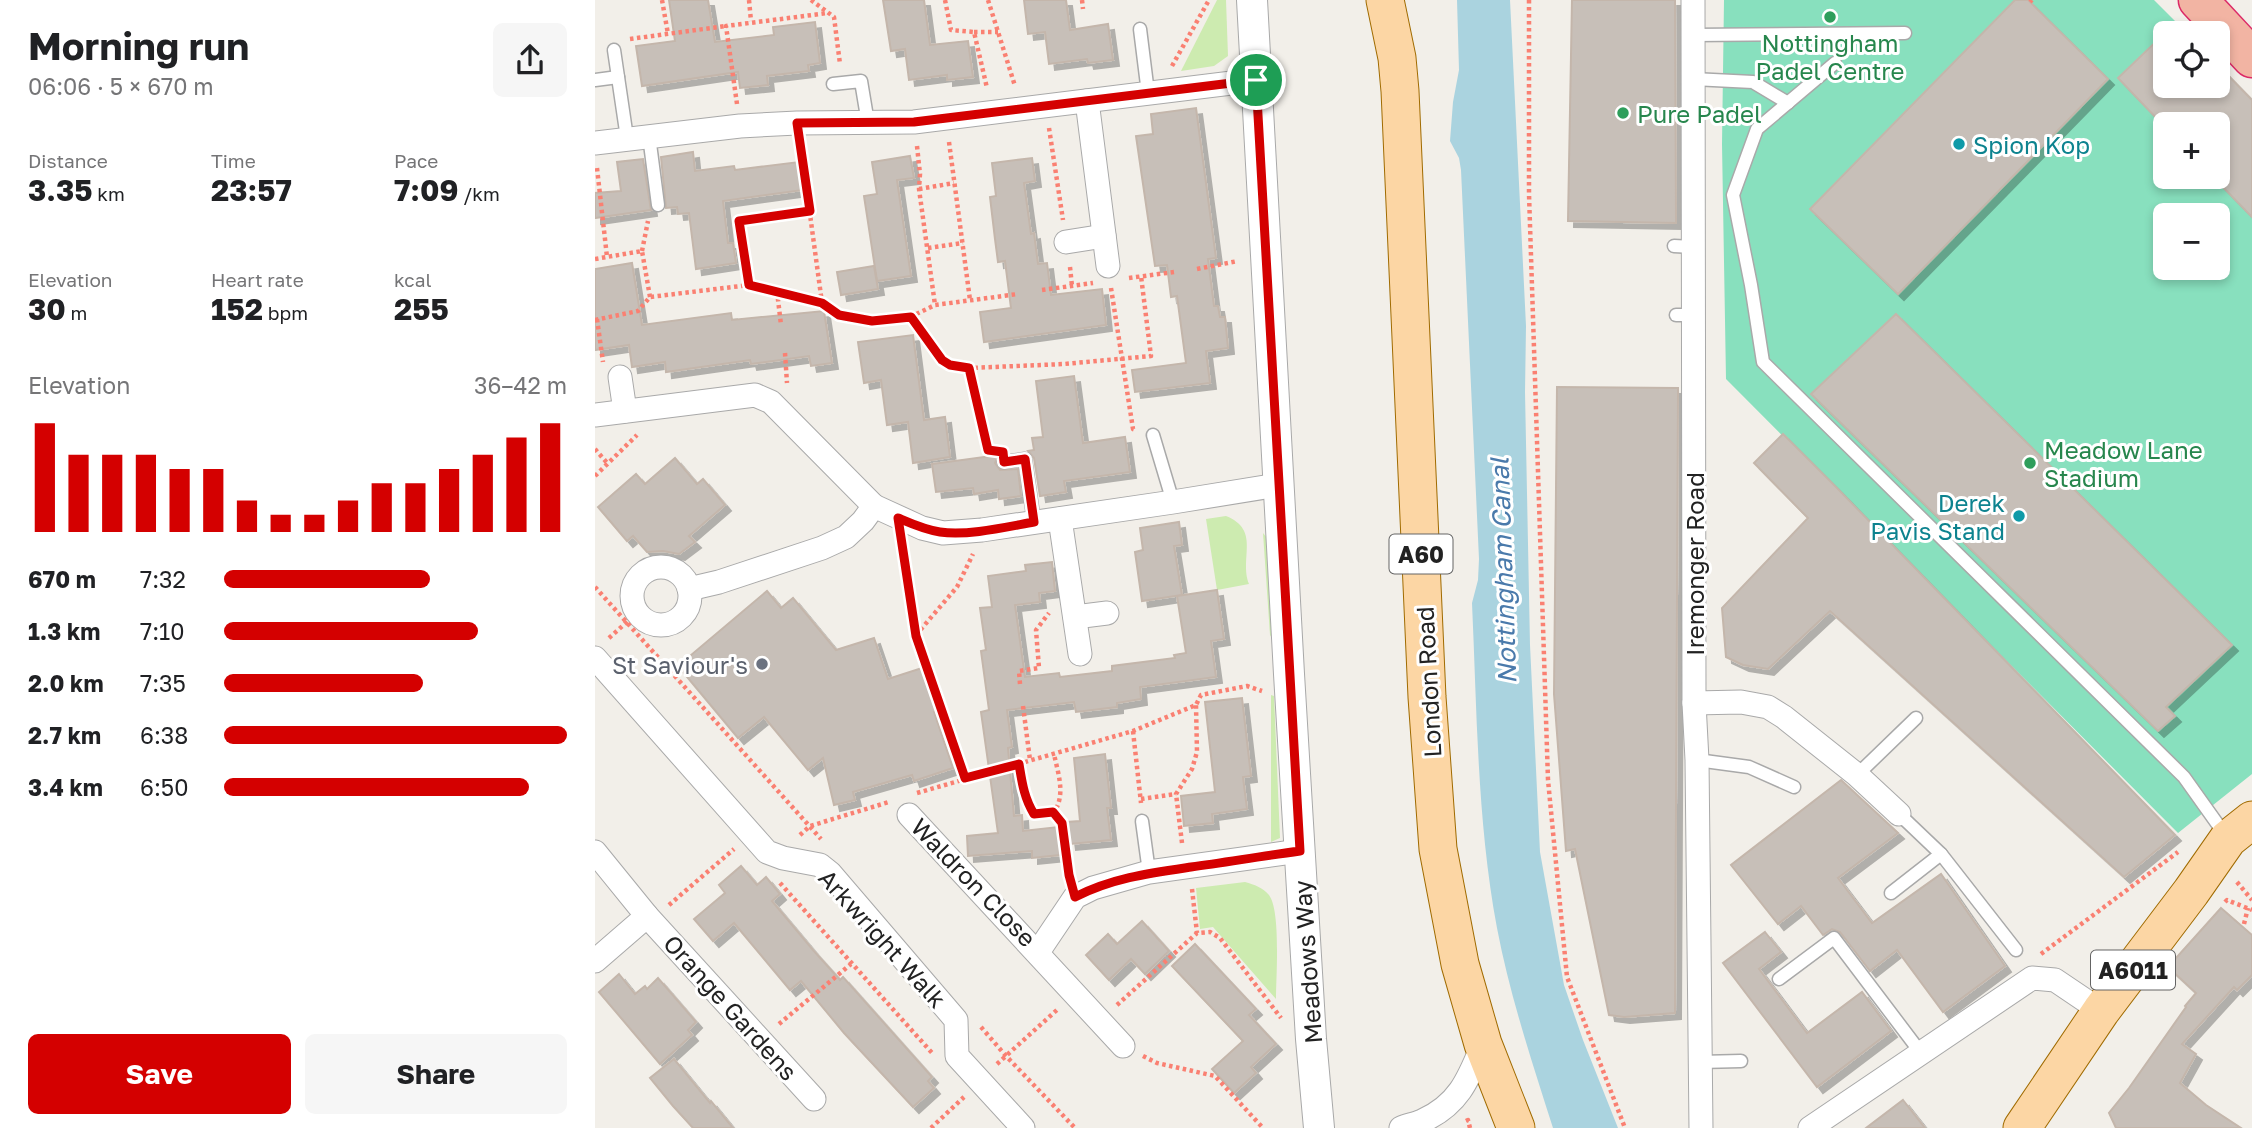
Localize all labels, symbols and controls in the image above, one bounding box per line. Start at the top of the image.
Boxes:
marker: Nottingham Padel Centre [1822,9,1838,25]
map controls [2153,21,2230,280]
button: locate [2153,21,2230,98]
text: Morning run [28,23,249,68]
button: share [493,23,567,97]
place label: Nottingham Padel Centre [1756,28,1904,85]
pin [1226,50,1286,110]
icon: arrive [1237,61,1275,99]
text: 06:06 · 5 × 670 m [28,72,214,100]
place label: Pure Padel [1637,99,1762,128]
marker: Pure Padel [1615,105,1631,121]
button: + [2153,112,2230,189]
place label: Spion Kop [1973,130,2090,159]
marker: Spion Kop [1951,136,1967,152]
text: Distance [28,149,108,172]
text: Time [211,149,256,172]
text: Pace [394,149,438,172]
text: 3.35 [28,172,93,208]
text: 23:57 [211,172,292,208]
text: 7:09 [394,172,459,208]
text: km [93,182,125,205]
text: /km [459,182,500,205]
button: − [2153,203,2230,280]
text: Elevation [28,268,113,291]
text: Heart rate [211,268,304,291]
text: kcal [394,268,432,291]
text: 30 [28,291,66,327]
text: 152 [211,291,263,327]
text: 255 [394,291,449,327]
text: m [66,301,87,324]
text: bpm [263,301,308,324]
text: Elevation [28,371,130,399]
text: 36–42 m [474,371,567,399]
place label: Meadow Lane Stadium [2044,435,2203,492]
marker: Meadow Lane Stadium [2022,455,2038,471]
water label: Nottingham Canal [1484,456,1522,685]
street label: Iremonger Road [1680,472,1709,656]
place label: Derek Pavis Stand [1870,488,2005,545]
marker: Derek Pavis Stand [2011,508,2027,524]
road number: A60 [1389,534,1453,574]
text: 670 m [28,565,96,593]
text: 7:32 [140,565,186,593]
street label: London Road [1410,606,1446,758]
text: 1.3 km [28,617,100,645]
text: 7:10 [140,617,185,645]
place label: St Saviour's [612,650,748,679]
marker: St Saviour's [754,656,770,672]
text: 2.0 km [28,669,104,697]
text: 7:35 [140,669,186,697]
text: 2.7 km [28,721,101,749]
text: 6:38 [140,721,188,749]
text: 3.4 km [28,773,103,801]
text: 6:50 [140,773,188,801]
street label: Waldron Close [906,812,1042,952]
street label: Arkwright Walk [813,863,953,1013]
street label: Meadows Way [1287,879,1327,1045]
street label: Orange Gardens [658,928,804,1086]
road number: A6011 [2091,951,2175,990]
button: Save [28,1034,291,1114]
button: Share [305,1034,567,1114]

